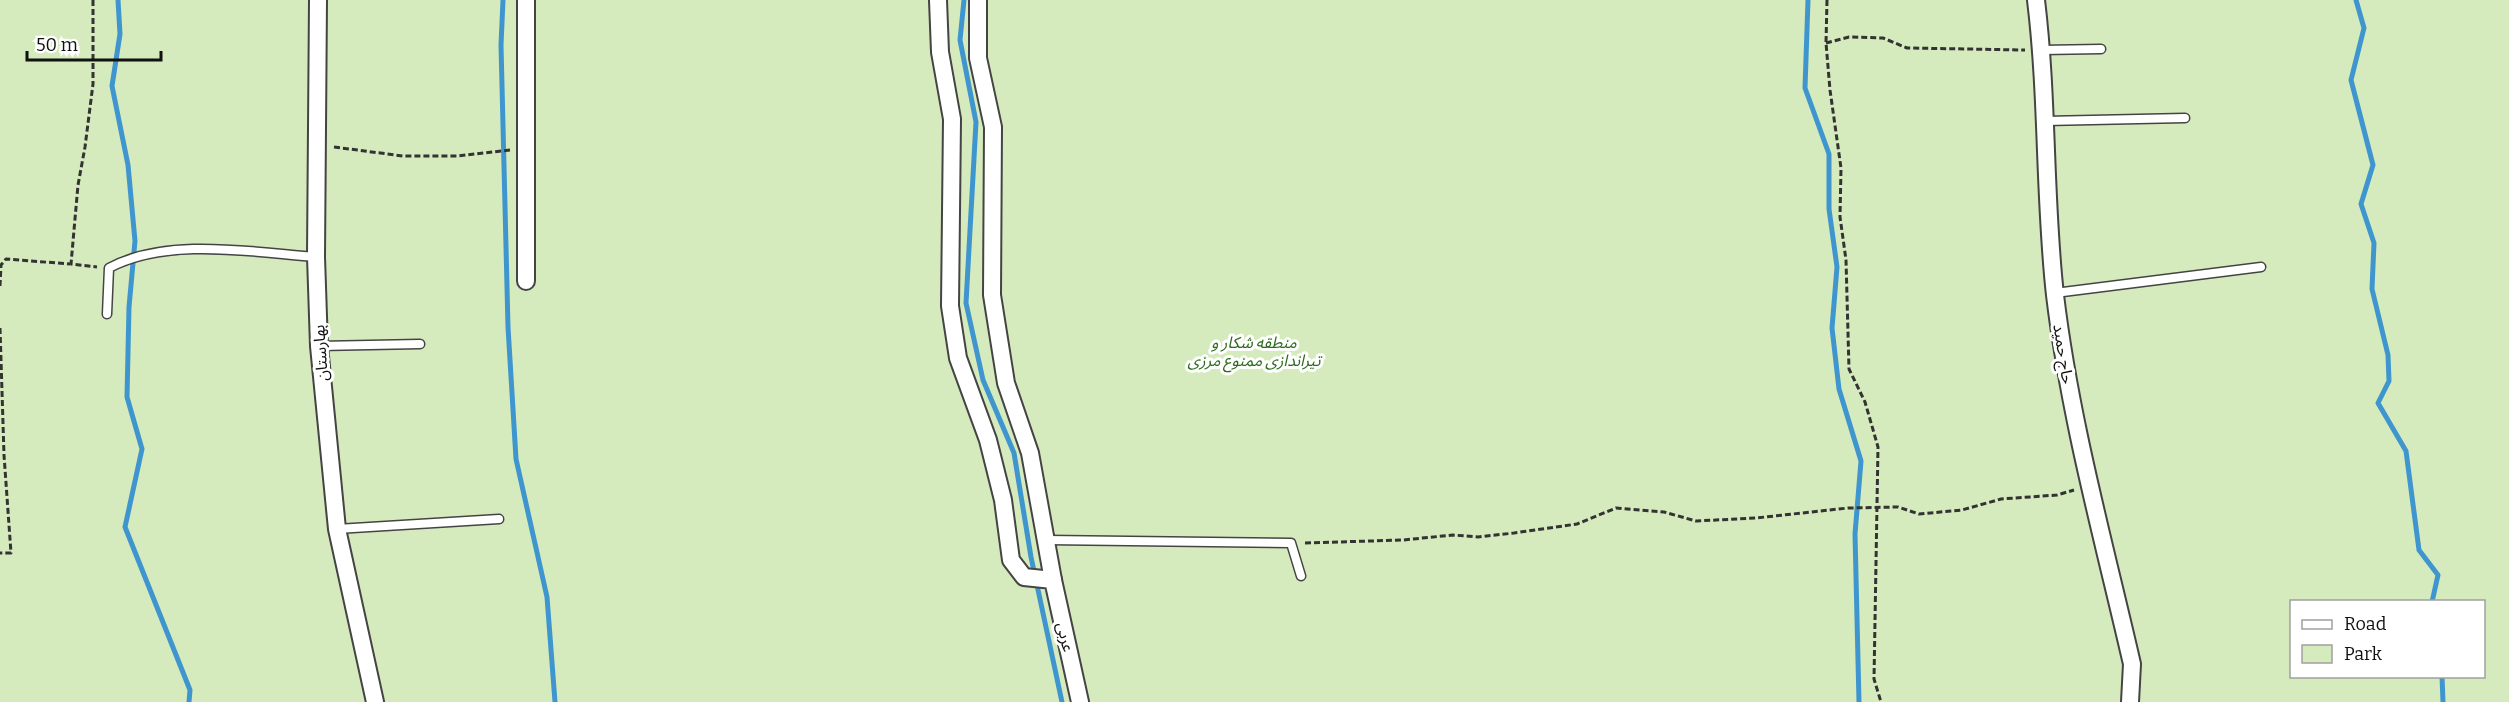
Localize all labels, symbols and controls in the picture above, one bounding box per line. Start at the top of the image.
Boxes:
scale bar [27,24,160,62]
text: 50 m [36,34,78,56]
street label: حاج حمید [2046,323,2078,386]
street label: بهارستان [309,324,332,382]
park label: منطقه شکار و تیراندازی ممنوع مرزی [1188,333,1323,373]
legend [2290,600,2485,678]
text: Road [2344,613,2387,635]
street label: عربی [1053,620,1078,654]
text: Park [2344,643,2383,665]

